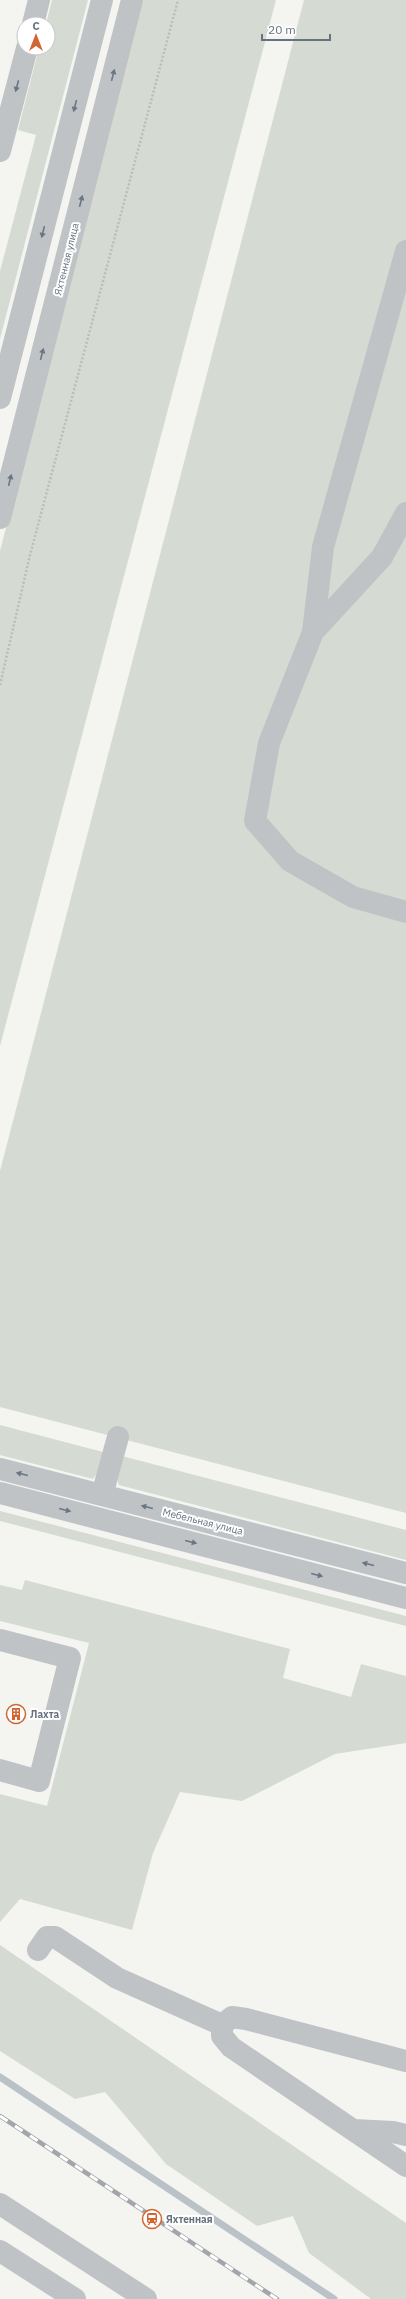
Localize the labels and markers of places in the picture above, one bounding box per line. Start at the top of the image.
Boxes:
building icon: Лахта [5,1703,27,1725]
place label: Лахта [30,1708,60,1721]
station icon: Яхтенная [141,2208,163,2230]
place label: Яхтенная [166,2213,213,2226]

